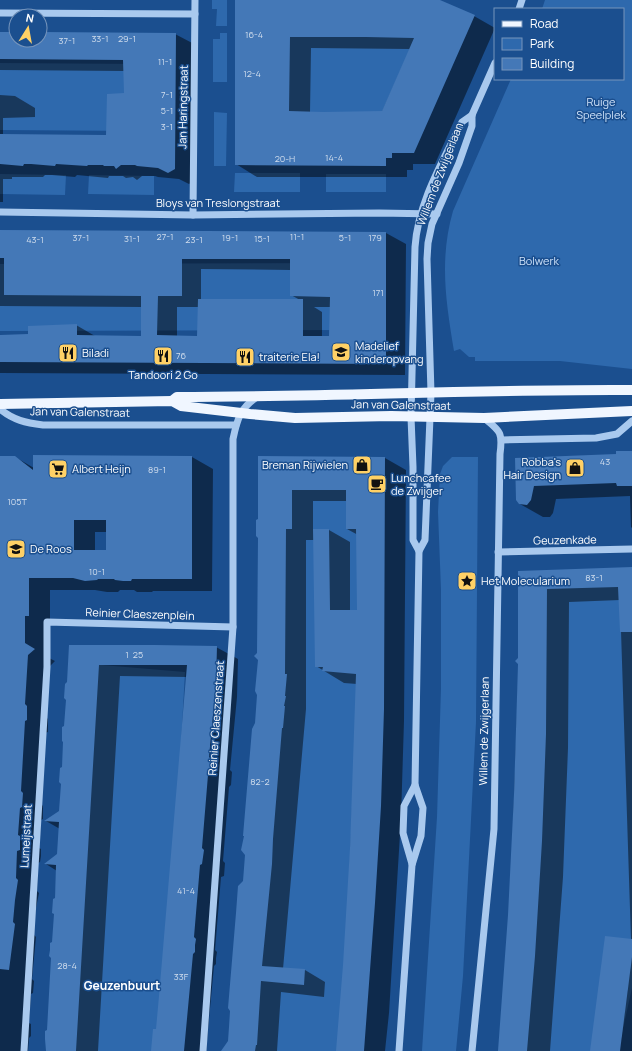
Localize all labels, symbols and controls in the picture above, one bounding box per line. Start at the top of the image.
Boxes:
north arrow [8,8,48,48]
legend [494,8,624,80]
text: N [25,10,35,26]
text: Road [530,15,558,32]
house number: 16-4 [245,28,263,41]
house number: 33-1 [91,32,109,45]
house number: 29-1 [118,32,136,45]
house number: 37-1 [59,34,75,47]
text: Park [530,35,555,52]
house number: 11-1 [158,55,172,68]
text: Building [530,55,574,72]
street label: Jan Haringstraat [174,65,191,149]
house number: 12-4 [243,67,261,80]
house number: 7-1 [161,88,173,101]
park label: Ruige Speelplek [576,94,626,122]
house number: 5-1 [161,104,173,117]
house number: 3-1 [161,120,173,133]
street label: Willem de Zwijgerlaan [413,120,466,227]
house number: 14-4 [325,151,343,164]
house number: 20-H [275,152,295,165]
street label: Bloys van Treslongstraat [156,195,280,210]
house number: 27-1 [157,230,173,243]
house number: 11-1 [290,230,304,243]
house number: 37-1 [73,231,89,244]
house number: 19-1 [222,231,238,244]
house number: 5-1 [339,231,351,244]
house number: 179 [368,231,382,244]
house number: 31-1 [124,232,140,245]
house number: 15-1 [254,232,270,245]
house number: 43-1 [26,233,44,246]
house number: 23-1 [185,233,203,246]
park label: Bolwerk [519,253,559,268]
house number: 171 [372,286,384,299]
place label: Madelief kinderopvang [355,338,424,366]
school or university icon: Madelief kinderopvang [330,341,352,363]
restaurant icon: Biladi [57,342,79,364]
place label: Biladi [82,345,109,360]
restaurant icon: Tandoori 2 Go [152,345,174,367]
restaurant icon: traiterie Ela! [234,346,256,368]
house number: 76 [176,349,186,362]
place label: traiterie Ela! [259,349,320,364]
place label: Tandoori 2 Go [128,367,198,382]
street label: Jan van Galenstraat [351,396,451,413]
street label: Jan van Galenstraat [30,403,130,420]
shop icon: Breman Rijwielen [351,454,373,476]
place label: Robba's Hair Design [503,454,561,482]
house number: 43 [600,455,610,468]
place label: Breman Rijwielen [262,457,348,472]
shop icon: Robba's Hair Design [564,457,586,479]
supermarket icon: Albert Heijn [47,458,69,480]
place label: Albert Heijn [72,461,131,476]
house number: 89-1 [148,463,166,476]
place label: Lunchcafee de Zwijger [391,470,452,498]
cafe icon: Lunchcafee de Zwijger [366,473,388,495]
house number: 105T [7,495,27,508]
street label: Geuzenkade [533,531,597,548]
school or university icon: De Roos [5,538,27,560]
place label: De Roos [30,541,72,556]
house number: 10-1 [89,565,105,578]
place icon: Het Molecularium [456,570,478,592]
house number: 83-1 [585,571,603,584]
place label: Het Molecularium [481,573,570,588]
street label: Reinier Claeszenplein [85,604,195,623]
house number: 1 [125,648,129,661]
house number: 25 [133,648,143,661]
street label: Reinier Claeszenstraat [204,660,227,776]
street label: Willem de Zwijgerlaan [475,676,492,786]
house number: 82-2 [250,775,270,788]
street label: Lumeijstraat [16,804,35,868]
house number: 41-4 [177,884,195,897]
house number: 28-4 [57,959,77,972]
house number: 33F [174,970,189,983]
district label: Geuzenbuurt [84,977,160,994]

